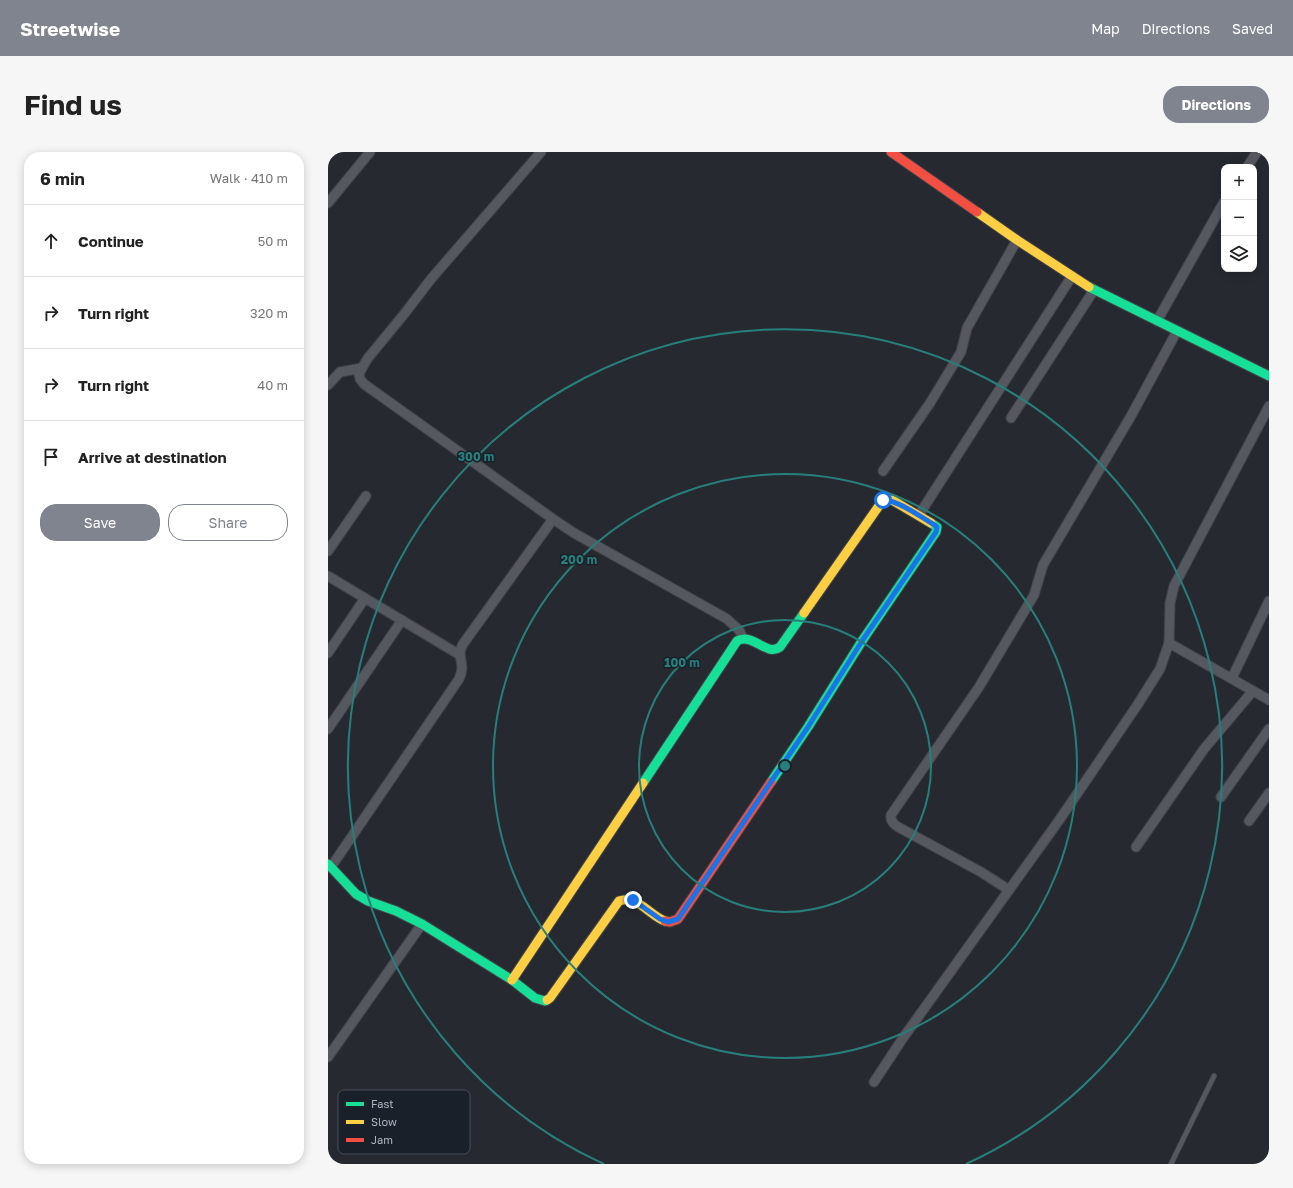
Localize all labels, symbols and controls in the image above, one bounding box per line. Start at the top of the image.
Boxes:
text: Streetwise [20,17,120,40]
text: Map [1091,20,1120,37]
text: Directions [1142,20,1210,37]
text: Saved [1232,20,1273,37]
button: Directions [1163,86,1269,123]
text: Find us [24,88,122,121]
map controls [1221,164,1257,272]
button: + [1221,164,1257,200]
text: 6 min [40,168,85,189]
text: Walk · 410 m [210,170,288,186]
button: − [1221,200,1257,236]
icon: ahead [40,230,62,252]
text: Continue [78,232,144,250]
text: 50 m [258,233,288,249]
button: layers [1221,236,1257,272]
icon: right [40,302,62,324]
text: Turn right [78,304,149,322]
text: 320 m [250,305,288,321]
icon: right [40,374,62,396]
text: Turn right [78,376,149,394]
text: 40 m [257,377,288,393]
icon: arrive [40,446,62,468]
text: Arrive at destination [78,448,227,466]
text: 300 m [458,449,494,464]
route start [874,491,892,509]
button: Save [40,504,160,541]
button: Share [168,504,288,541]
text: 200 m [561,552,597,567]
text: 100 m [664,655,700,670]
centre of rings [778,759,792,773]
route end [624,891,642,909]
legend [338,1090,470,1154]
text: Fast [371,1097,394,1110]
text: Slow [371,1115,397,1128]
text: Jam [371,1133,393,1146]

